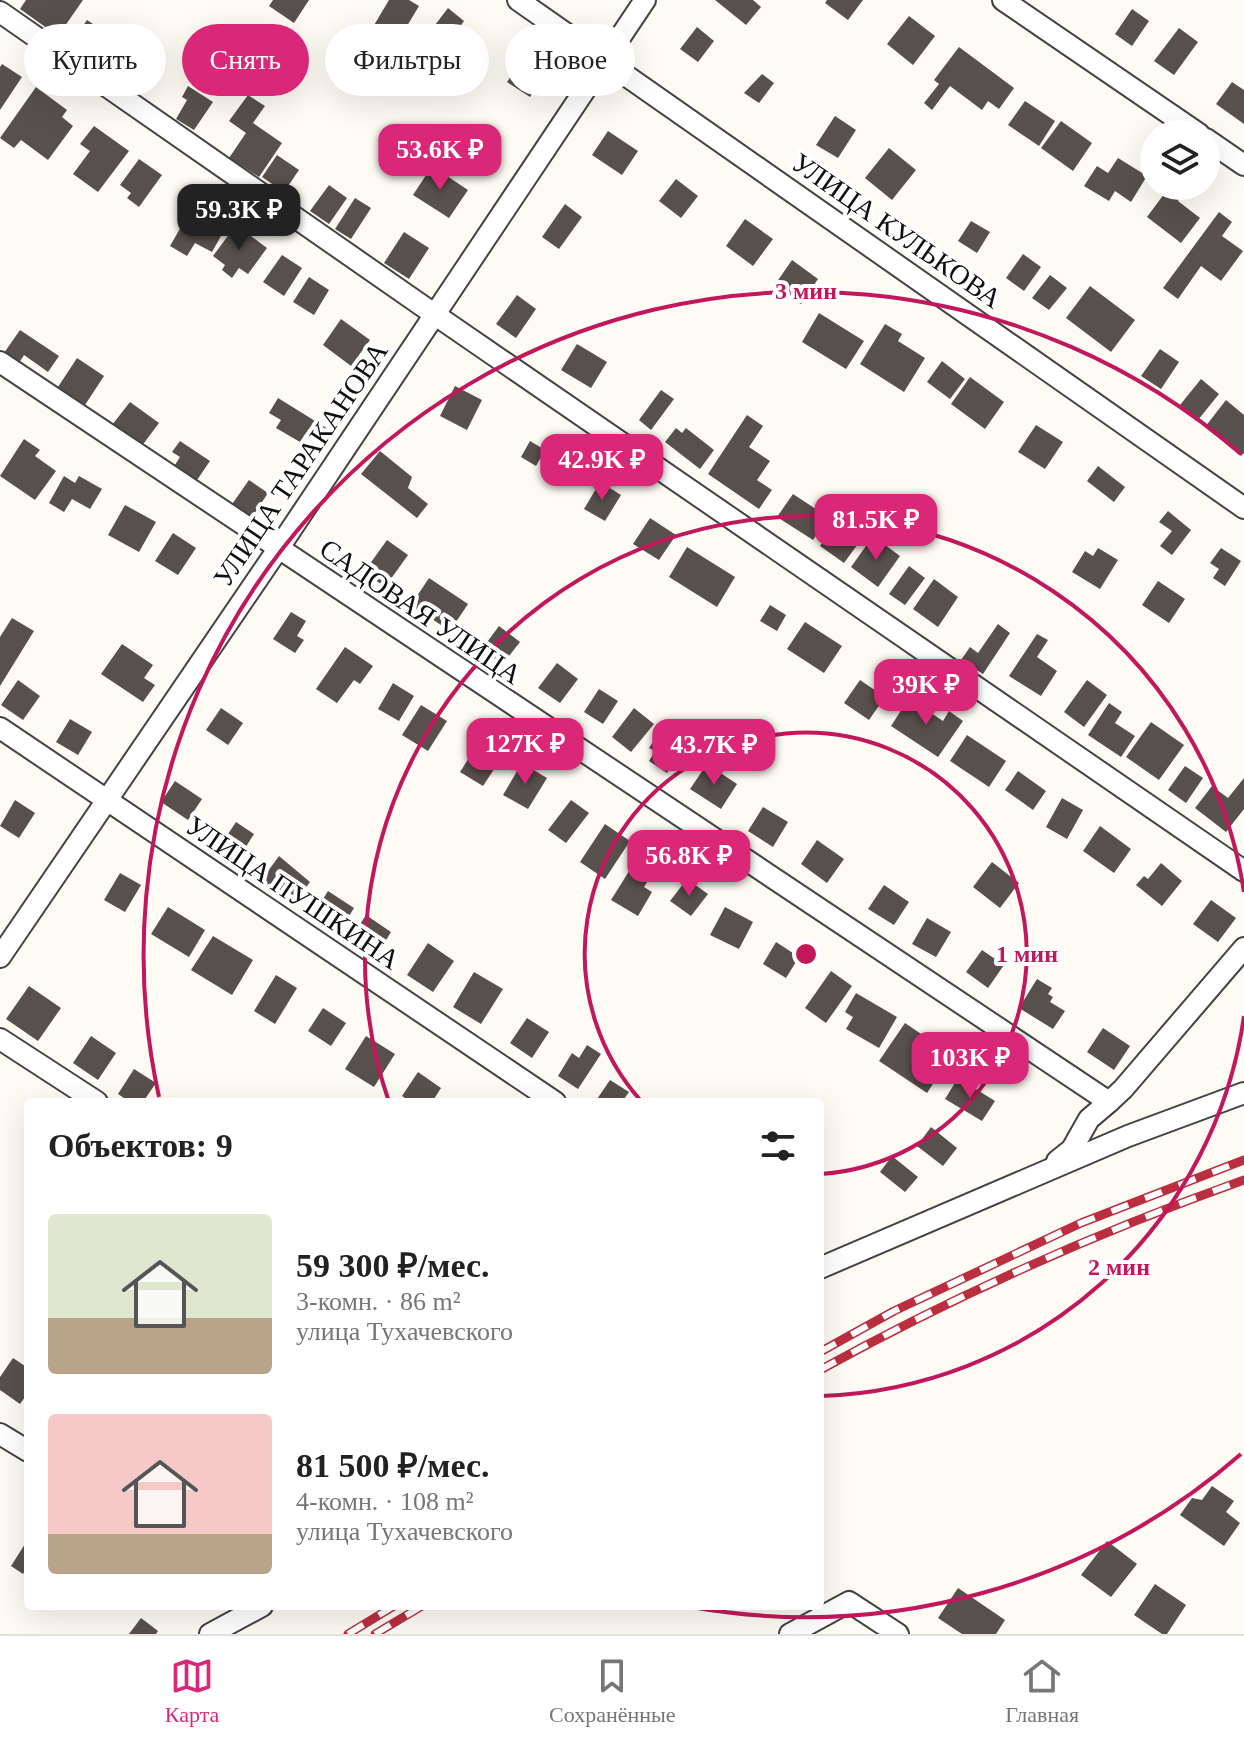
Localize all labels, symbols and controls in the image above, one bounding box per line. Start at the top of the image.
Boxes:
chip: Купить [24,24,166,96]
chip: Снять [182,24,309,96]
chip: Фильтры [325,24,489,96]
chip: Новое [505,24,635,96]
map controls [1140,120,1220,200]
button: layers [1140,120,1220,200]
pin: 53.6K ₽ [366,124,514,192]
text: 53.6K ₽ [396,135,484,164]
street label: УЛИЦА КУЛЬКОВА [786,146,1008,315]
pin: 59.3K ₽ [165,184,313,252]
text: 59.3K ₽ [195,195,283,224]
text: 3 мин [775,278,837,304]
street label: УЛИЦА ТАРАКАНОВА [207,336,394,592]
pin: 42.9K ₽ [528,434,676,502]
text: 42.9K ₽ [558,445,646,474]
pin: 81.5K ₽ [802,494,950,562]
text: 81.5K ₽ [832,505,920,534]
street label: САДОВАЯ УЛИЦА [314,533,528,691]
pin: 39K ₽ [870,659,982,727]
text: 39K ₽ [892,670,960,699]
pin: 127K ₽ [460,718,590,786]
pin: 43.7K ₽ [640,719,788,787]
text: 127K ₽ [485,729,565,758]
text: 43.7K ₽ [670,730,758,759]
street label: УЛИЦА ПУШКИНА [180,809,406,976]
pin: 56.8K ₽ [615,830,763,898]
text: 56.8K ₽ [645,841,733,870]
centre of rings [792,940,820,968]
text: 1 мин [996,941,1058,967]
pin: 103K ₽ [905,1032,1035,1100]
text: 103K ₽ [930,1043,1010,1072]
icon: filters [756,1124,800,1168]
text: Объектов: 9 [48,1127,233,1164]
icon: home [112,1246,208,1342]
text: 59 300 ₽/мес. [296,1247,490,1284]
text: 2 мин [1088,1254,1150,1280]
text: 3-комн. · 86 m² [296,1287,461,1316]
text: улица Тухачевского [296,1317,513,1346]
icon: home [112,1446,208,1542]
text: 81 500 ₽/мес. [296,1447,490,1484]
text: 4-комн. · 108 m² [296,1487,474,1516]
text: улица Тухачевского [296,1517,513,1546]
tab: Карта [165,1654,219,1728]
tab: Сохранённые [549,1654,676,1728]
tab: Главная [1005,1654,1079,1728]

